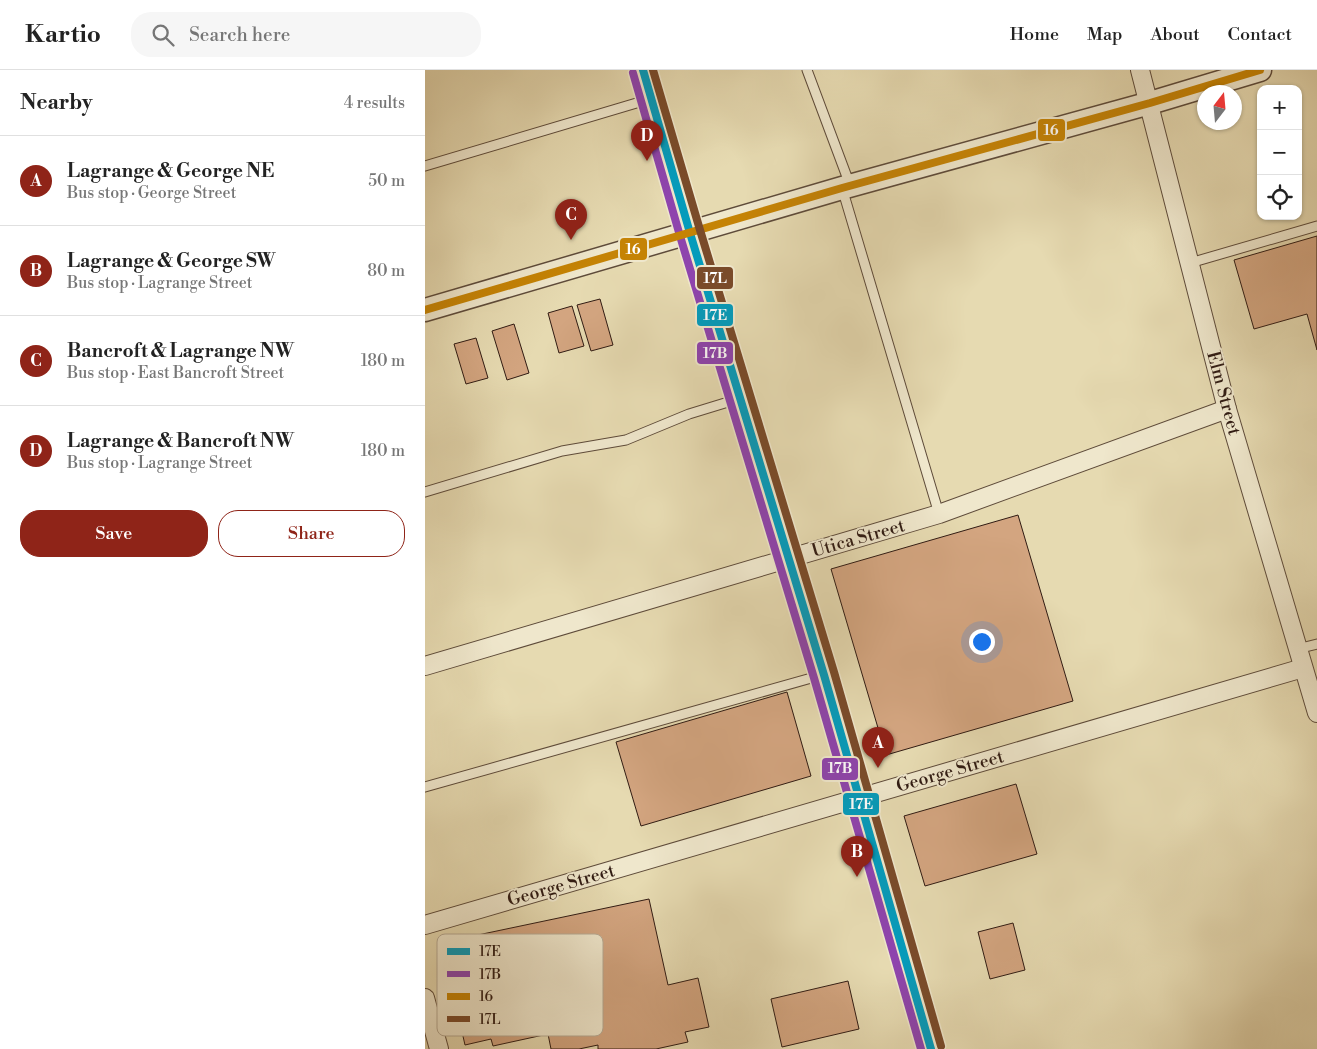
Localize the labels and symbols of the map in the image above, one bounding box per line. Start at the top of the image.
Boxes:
north arrow [1197,85,1242,130]
line badge: 16 [1037,118,1066,142]
pin: D [631,120,663,161]
text: 16 [1043,122,1059,140]
pin: C [555,199,587,240]
line badge: 16 [619,237,648,261]
text: 16 [625,241,641,259]
line badge: 17L [696,266,734,290]
text: 17L [703,270,727,288]
line badge: 17E [696,303,734,327]
text: 17E [703,307,727,325]
line badge: 17B [696,341,734,365]
text: 17B [703,345,727,363]
street label: Elm Street [1201,349,1246,438]
street label: Utica Street [809,514,908,563]
your location [969,629,995,655]
pin: A [862,727,894,768]
street label: George Street [894,745,1007,798]
line badge: 17B [821,757,859,781]
text: 17B [828,760,852,778]
line badge: 17E [842,792,880,816]
text: 17E [849,796,873,814]
pin: B [841,836,873,877]
street label: George Street [505,859,618,912]
legend [437,934,603,1036]
text: 17E [479,943,501,961]
text: 17B [479,966,501,984]
text: 16 [479,988,494,1006]
text: 17L [479,1011,501,1029]

